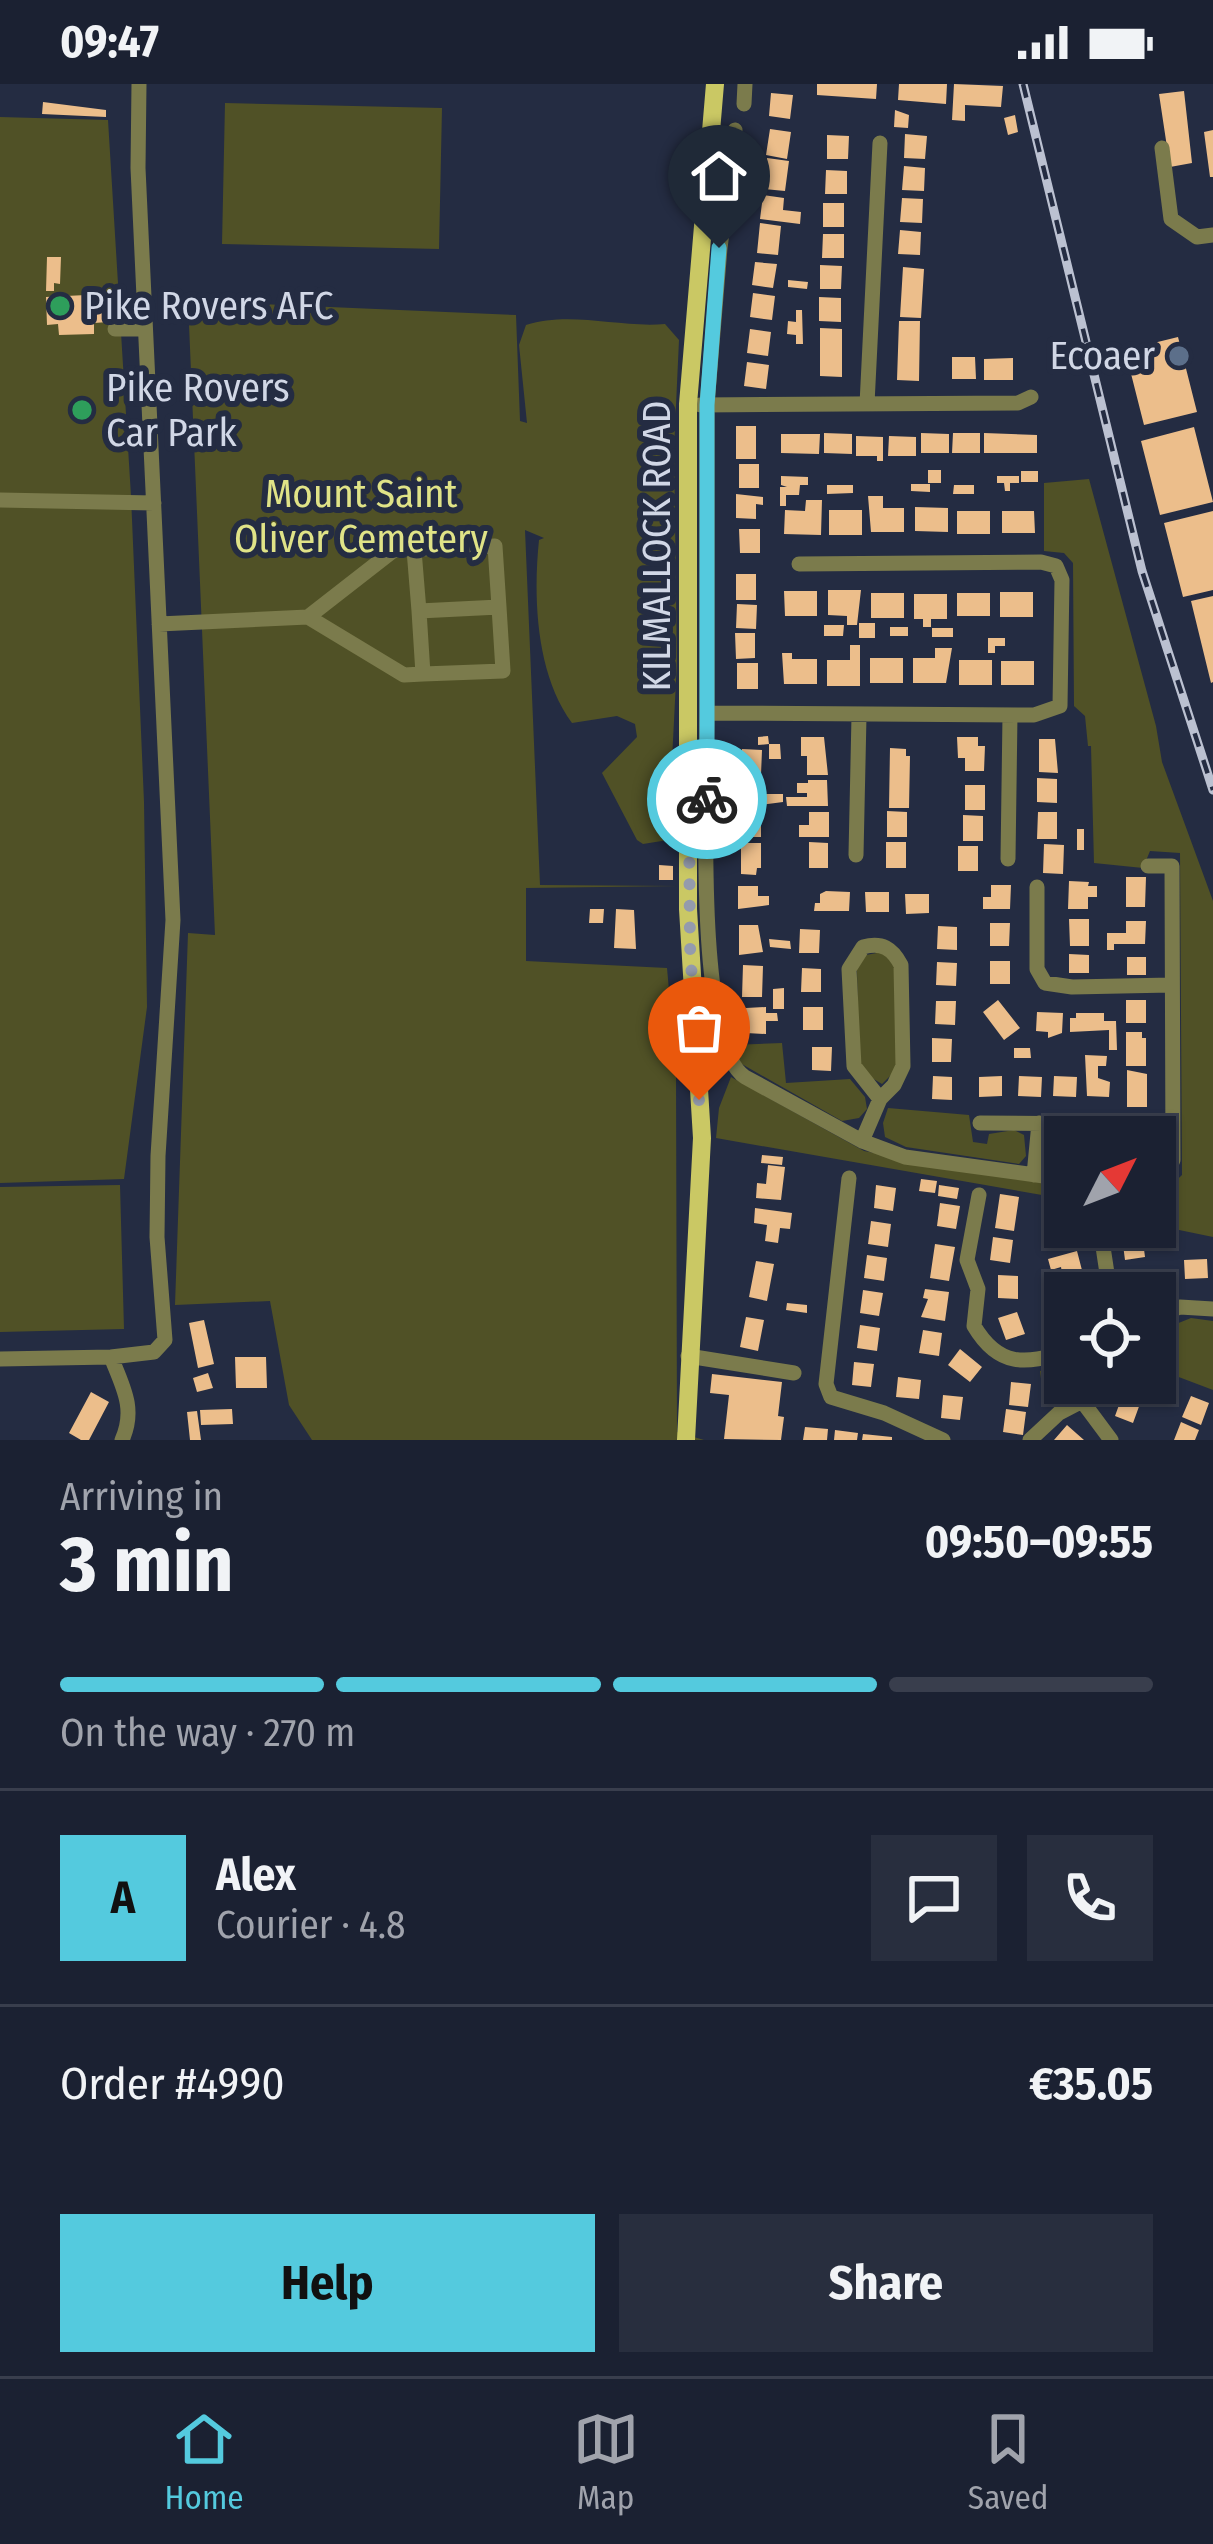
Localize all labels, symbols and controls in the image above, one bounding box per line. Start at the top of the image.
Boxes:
text: 09:47 [60,15,159,69]
pin [668,125,770,248]
icon: home [686,143,752,209]
place label: Pike Rovers AFC [84,283,334,329]
marker: Pike Rovers AFC [47,293,73,319]
place label: Ecoaer [1049,333,1155,379]
marker: Ecoaer [1166,343,1192,369]
place label: Pike Rovers Car Park [106,365,290,456]
marker: Pike Rovers Car Park [69,397,95,423]
street label: KILMALLOCK ROAD [634,400,680,692]
park label: Mount Saint Oliver Cemetery [234,471,489,562]
courier [647,739,767,859]
icon: bike [674,766,740,832]
pin [648,977,750,1100]
icon: bag [666,995,732,1061]
north arrow [1044,1116,1176,1248]
map controls [1044,1116,1176,1404]
button: locate [1044,1272,1176,1404]
text: Arriving in [60,1474,223,1520]
text: 09:50–09:55 [925,1515,1153,1569]
text: 3 min [60,1518,234,1612]
text: On the way · 270 m [60,1710,355,1756]
button: chat [871,1835,997,1961]
button: phone [1027,1835,1153,1961]
text: Alex [216,1848,296,1902]
text: A [111,1871,135,1925]
text: Courier · 4.8 [216,1902,406,1948]
text: Order #4990 [60,2057,285,2111]
text: €35.05 [1029,2057,1153,2111]
button: Help [60,2214,595,2352]
button: Share [619,2214,1153,2352]
tab: Home [165,2406,244,2518]
tab: Map [573,2406,639,2518]
tab: Saved [968,2406,1048,2518]

